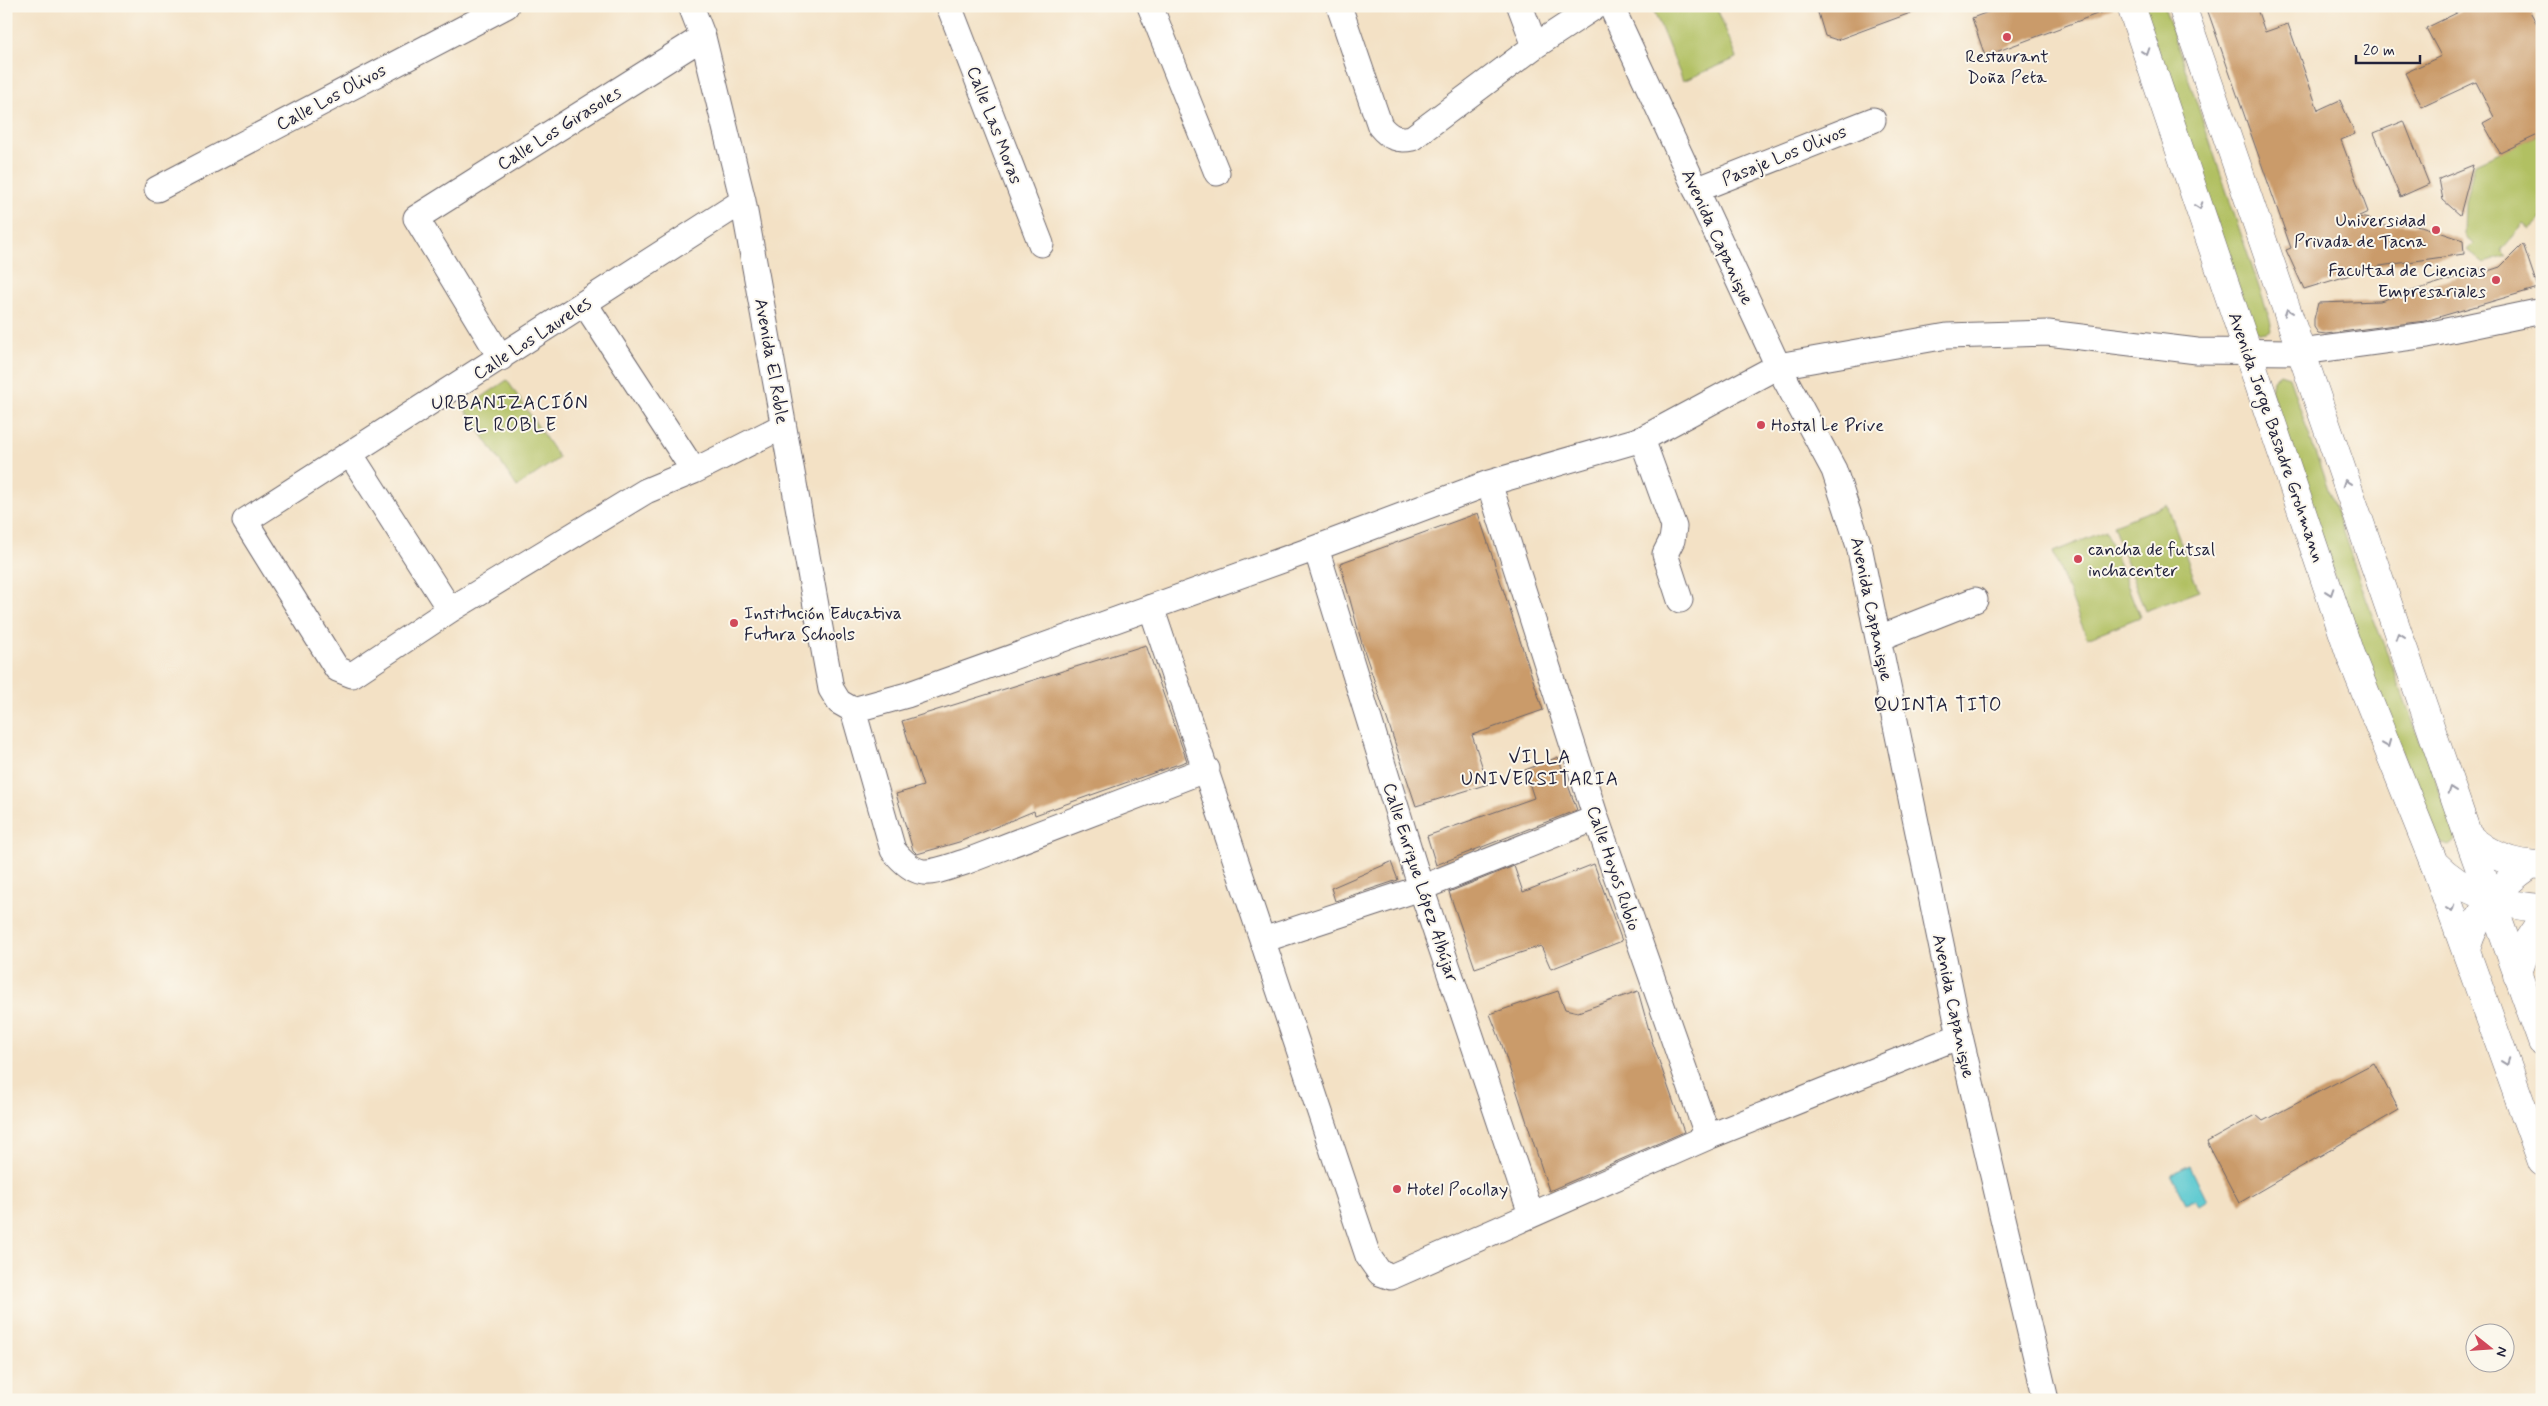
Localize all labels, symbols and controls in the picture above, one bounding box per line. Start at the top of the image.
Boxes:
marker: Restaurant Doña Peta [2001,31,2013,43]
scale bar [2356,32,2419,64]
text: 20 m [2363,41,2395,61]
place label: Restaurant Doña Peta [1965,45,2049,90]
one-way arrow [2141,48,2151,56]
street label: Calle Los Olivos [272,59,391,137]
street label: Calle Las Moras [961,63,1028,188]
street label: Calle Los Girasoles [493,81,626,177]
street label: Pasaje Los Olivos [1718,120,1850,192]
street label: Avenida Capanique [1675,166,1759,309]
one-way arrow [2193,201,2203,210]
place label: Universidad Privada de Tacna [2294,209,2426,254]
marker: Universidad Privada de Tacna [2430,224,2442,236]
place label: Facultad de Ciencias Empresariales [2328,259,2486,304]
marker: Facultad de Ciencias Empresariales [2490,274,2502,286]
street label: Calle Los Laureles [469,292,596,386]
street label: Avenida El Roble [748,297,794,426]
street label: Avenida Jorge Basadre Grohmann [2221,309,2330,566]
one-way arrow [2283,309,2293,317]
district label: URBANIZACIÓN EL ROBLE [431,391,589,438]
place label: Hostal Le Prive [1771,414,1884,438]
marker: Hostal Le Prive [1755,419,1767,431]
one-way arrow [2342,479,2352,487]
street label: Avenida Capanique [1844,535,1898,684]
place label: cancha de futsal inchacenter [2088,538,2215,583]
marker: cancha de futsal inchacenter [2072,553,2084,565]
one-way arrow [2324,587,2334,596]
place label: Institución Educativa Futura Schools [744,602,902,647]
marker: Institución Educativa Futura Schools [728,617,740,629]
one-way arrow [2395,633,2405,641]
district label: QUINTA TITO [1873,693,2003,718]
one-way arrow [2380,739,2391,748]
district label: VILLA UNIVERSITARIA [1461,745,1619,792]
street label: Calle Enrique López Albújar [1376,780,1464,985]
one-way arrow [2448,786,2458,795]
street label: Calle Hoyos Rubio [1580,803,1646,934]
one-way arrow [2445,904,2455,913]
street label: Avenida Capanique [1926,932,1980,1081]
one-way arrow [2500,1057,2510,1066]
place label: Hotel Pocollay [1407,1178,1508,1202]
marker: Hotel Pocollay [1391,1183,1403,1195]
north arrow [2466,1324,2516,1374]
text: N [2492,1344,2511,1359]

